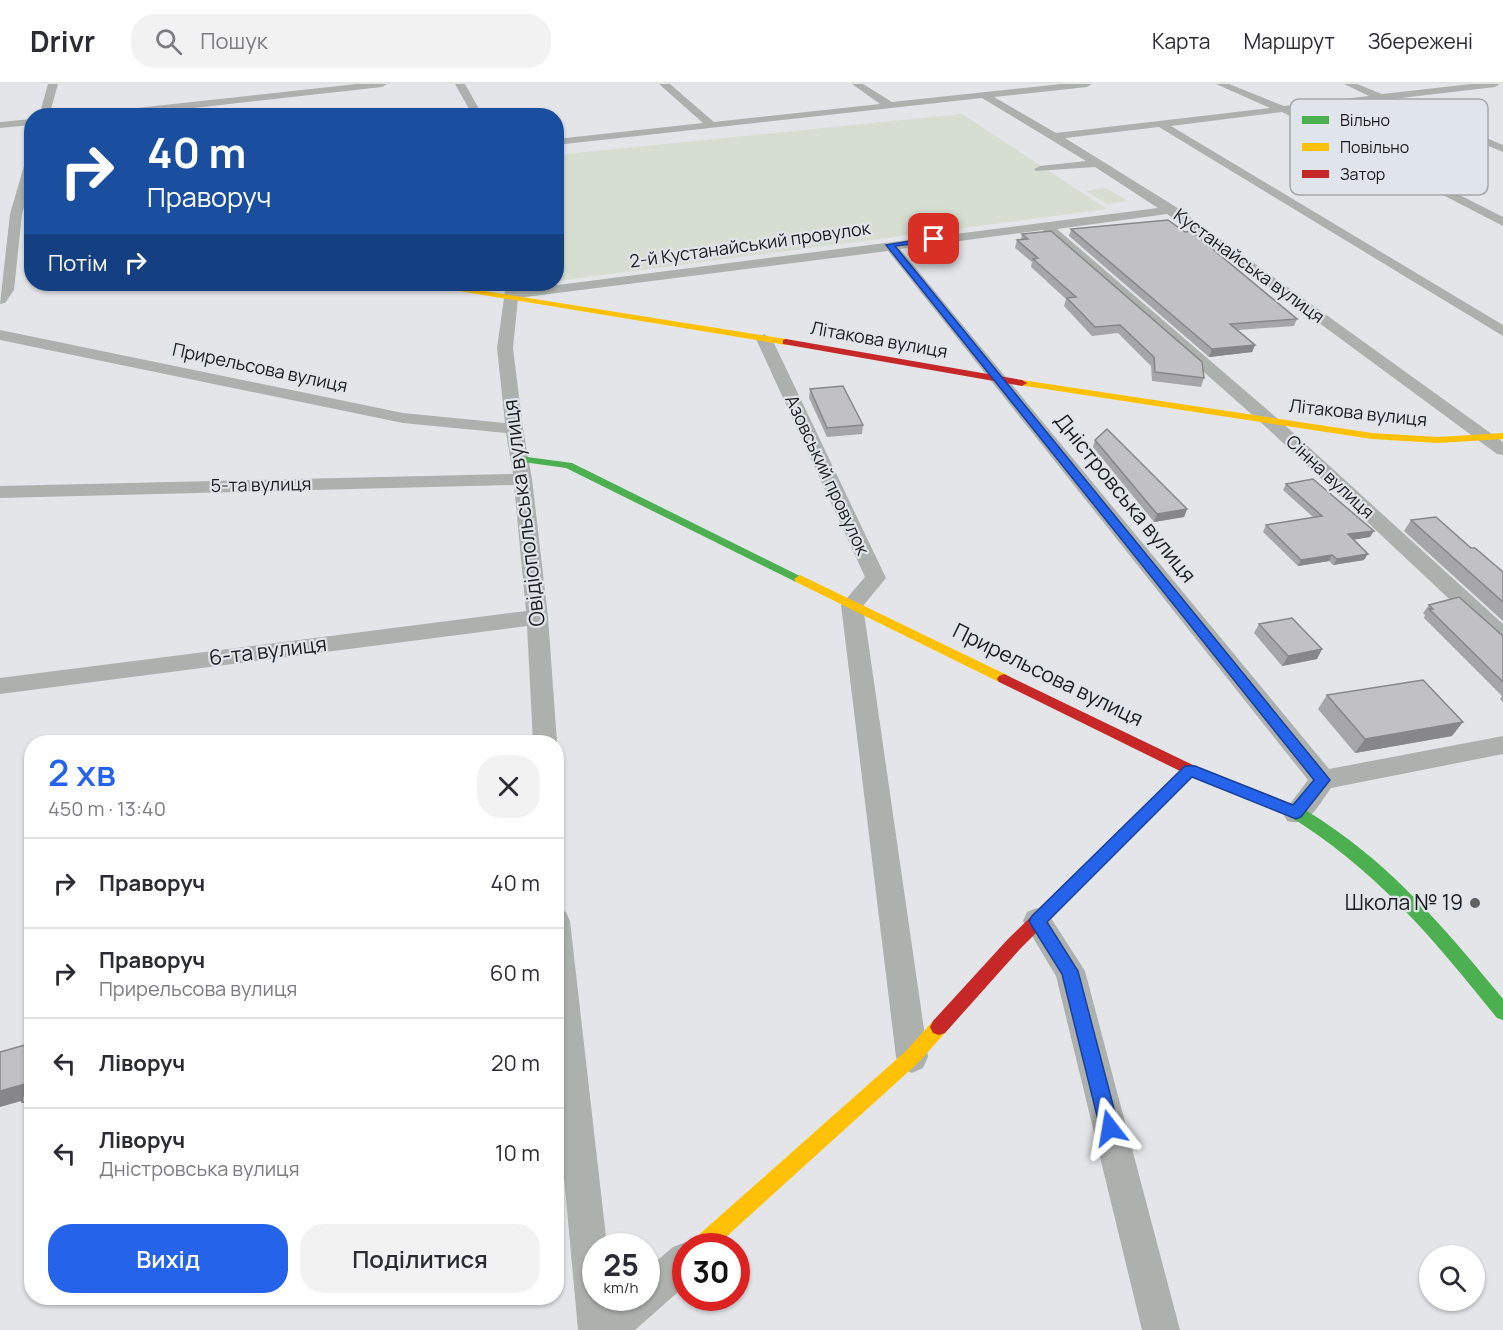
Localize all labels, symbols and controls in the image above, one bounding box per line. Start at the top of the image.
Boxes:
search box [131,14,551,68]
text: Drivr [30,22,95,60]
icon: search [152,25,185,58]
text: Пошук [200,26,268,56]
text: Карта [1152,27,1210,55]
text: Маршрут [1243,27,1335,55]
text: Збережені [1368,27,1473,55]
legend [1290,99,1488,195]
text: Вільно [1340,109,1390,131]
text: 40 m [147,123,246,181]
icon: right [48,132,126,210]
text: Повільно [1340,136,1409,158]
text: Затор [1340,163,1385,185]
text: Праворуч [147,178,271,215]
street label: Кустанайська вулиця [1169,202,1330,328]
pin [908,213,959,264]
street label: 2-й Кустанайський провулок [628,215,873,273]
icon: arrive [917,222,950,255]
icon: right [119,246,152,279]
text: Потім [48,248,107,278]
street label: Літакова вулиця [809,315,950,363]
street label: Прирельсова вулиця [170,337,350,397]
street label: Азовський провулок [780,391,876,559]
street label: Літакова вулиця [1288,393,1428,431]
street label: Овідіопольська вулиця [495,398,551,628]
street label: Дністровська вулиця [1049,407,1203,588]
street label: Сінна вулиця [1281,429,1380,523]
street label: 5-та вулиця [210,471,312,497]
street label: Прирельсова вулиця [949,616,1148,732]
street label: 6-та вулиця [207,629,328,671]
text: 2 хв [48,748,116,797]
button: close [477,755,540,818]
text: 450 m · 13:40 [48,795,166,822]
icon: right [48,867,81,900]
text: Праворуч [99,868,205,898]
text: 40 m [491,868,540,898]
place label: Школа № 19 [1345,888,1463,916]
marker: Школа № 19 [1468,896,1482,910]
text: Праворуч [99,945,205,975]
icon: right [48,957,81,990]
text: 60 m [490,958,540,988]
text: Прирельсова вулиця [99,975,297,1002]
icon: left [48,1047,81,1080]
text: Ліворуч [99,1048,185,1078]
text: 20 m [491,1048,540,1078]
position arrow [1078,1096,1142,1160]
text: Ліворуч [99,1125,185,1155]
icon: left [48,1137,81,1170]
text: 10 m [495,1138,540,1168]
text: Дністровська вулиця [99,1155,300,1182]
button: Вихід [48,1224,288,1293]
button: Поділитися [300,1224,540,1293]
speed limit sign: 30 [672,1233,750,1311]
text: 25 [603,1244,639,1285]
map controls [1419,1245,1485,1311]
button: search [1419,1245,1485,1311]
text: km/h [604,1277,638,1298]

